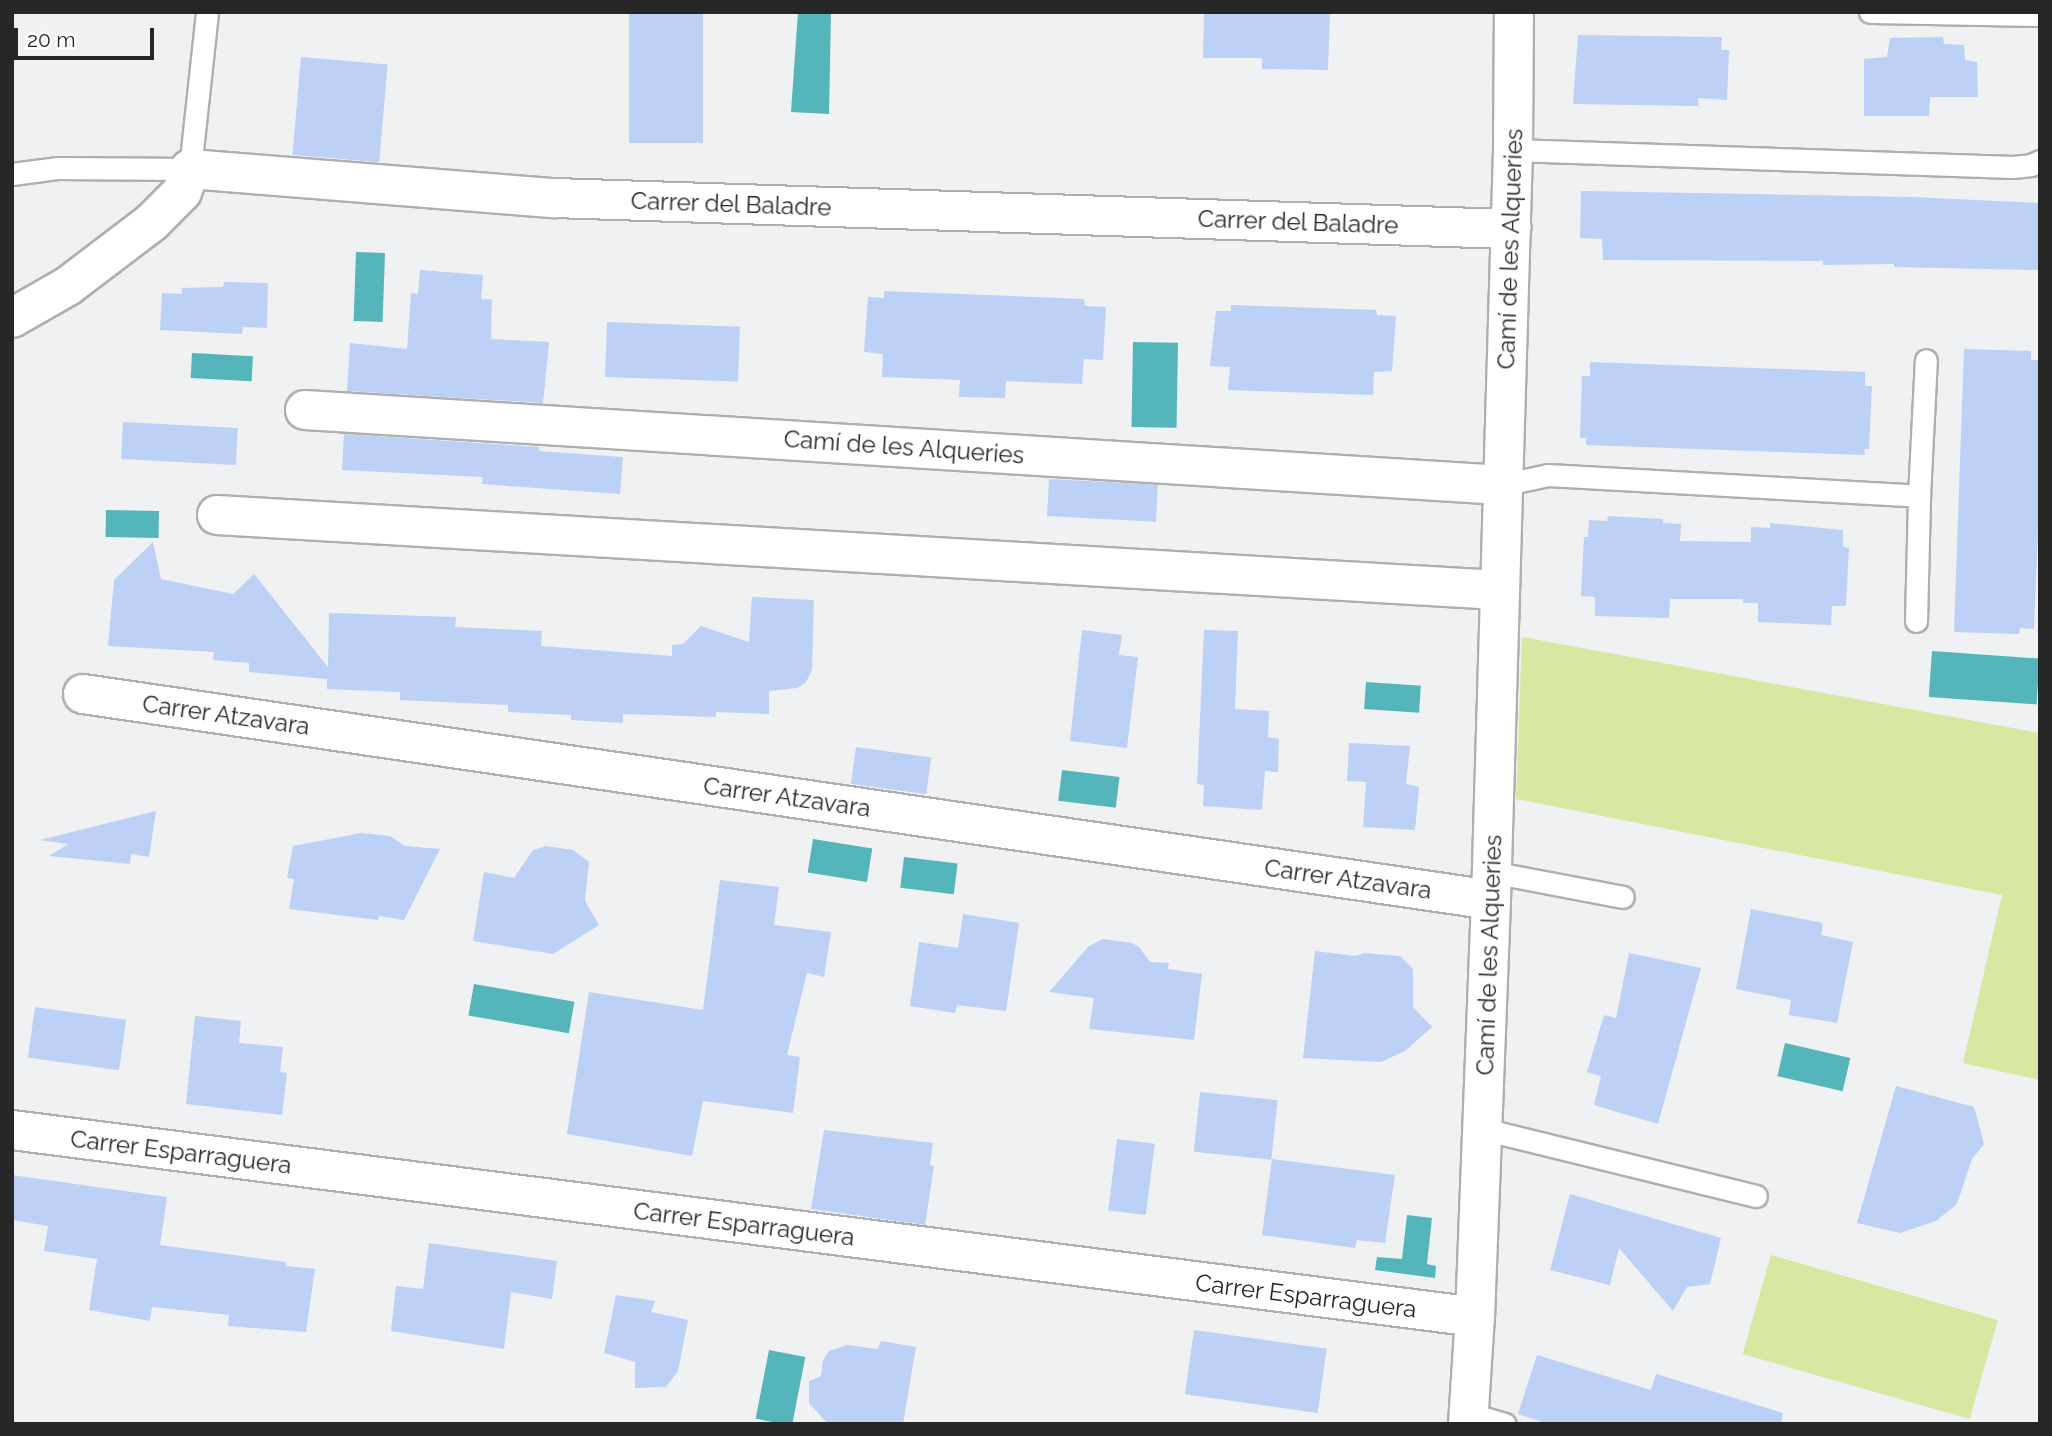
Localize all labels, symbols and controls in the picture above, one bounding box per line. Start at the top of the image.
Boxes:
scale bar [18,14,158,58]
text: 20 m [27,27,75,52]
street label: Camí de les Alqueries [1491,128,1529,370]
street label: Carrer del Baladre [630,186,832,222]
street label: Carrer del Baladre [1197,204,1399,240]
street label: Camí de les Alqueries [782,424,1026,470]
street label: Carrer Atzavara [140,689,312,741]
street label: Carrer Atzavara [701,771,873,823]
street label: Camí de les Alqueries [1470,834,1508,1076]
street label: Carrer Atzavara [1262,853,1434,905]
street label: Carrer Esparraguera [68,1124,294,1180]
street label: Carrer Esparraguera [631,1196,857,1252]
street label: Carrer Esparraguera [1193,1268,1419,1324]

